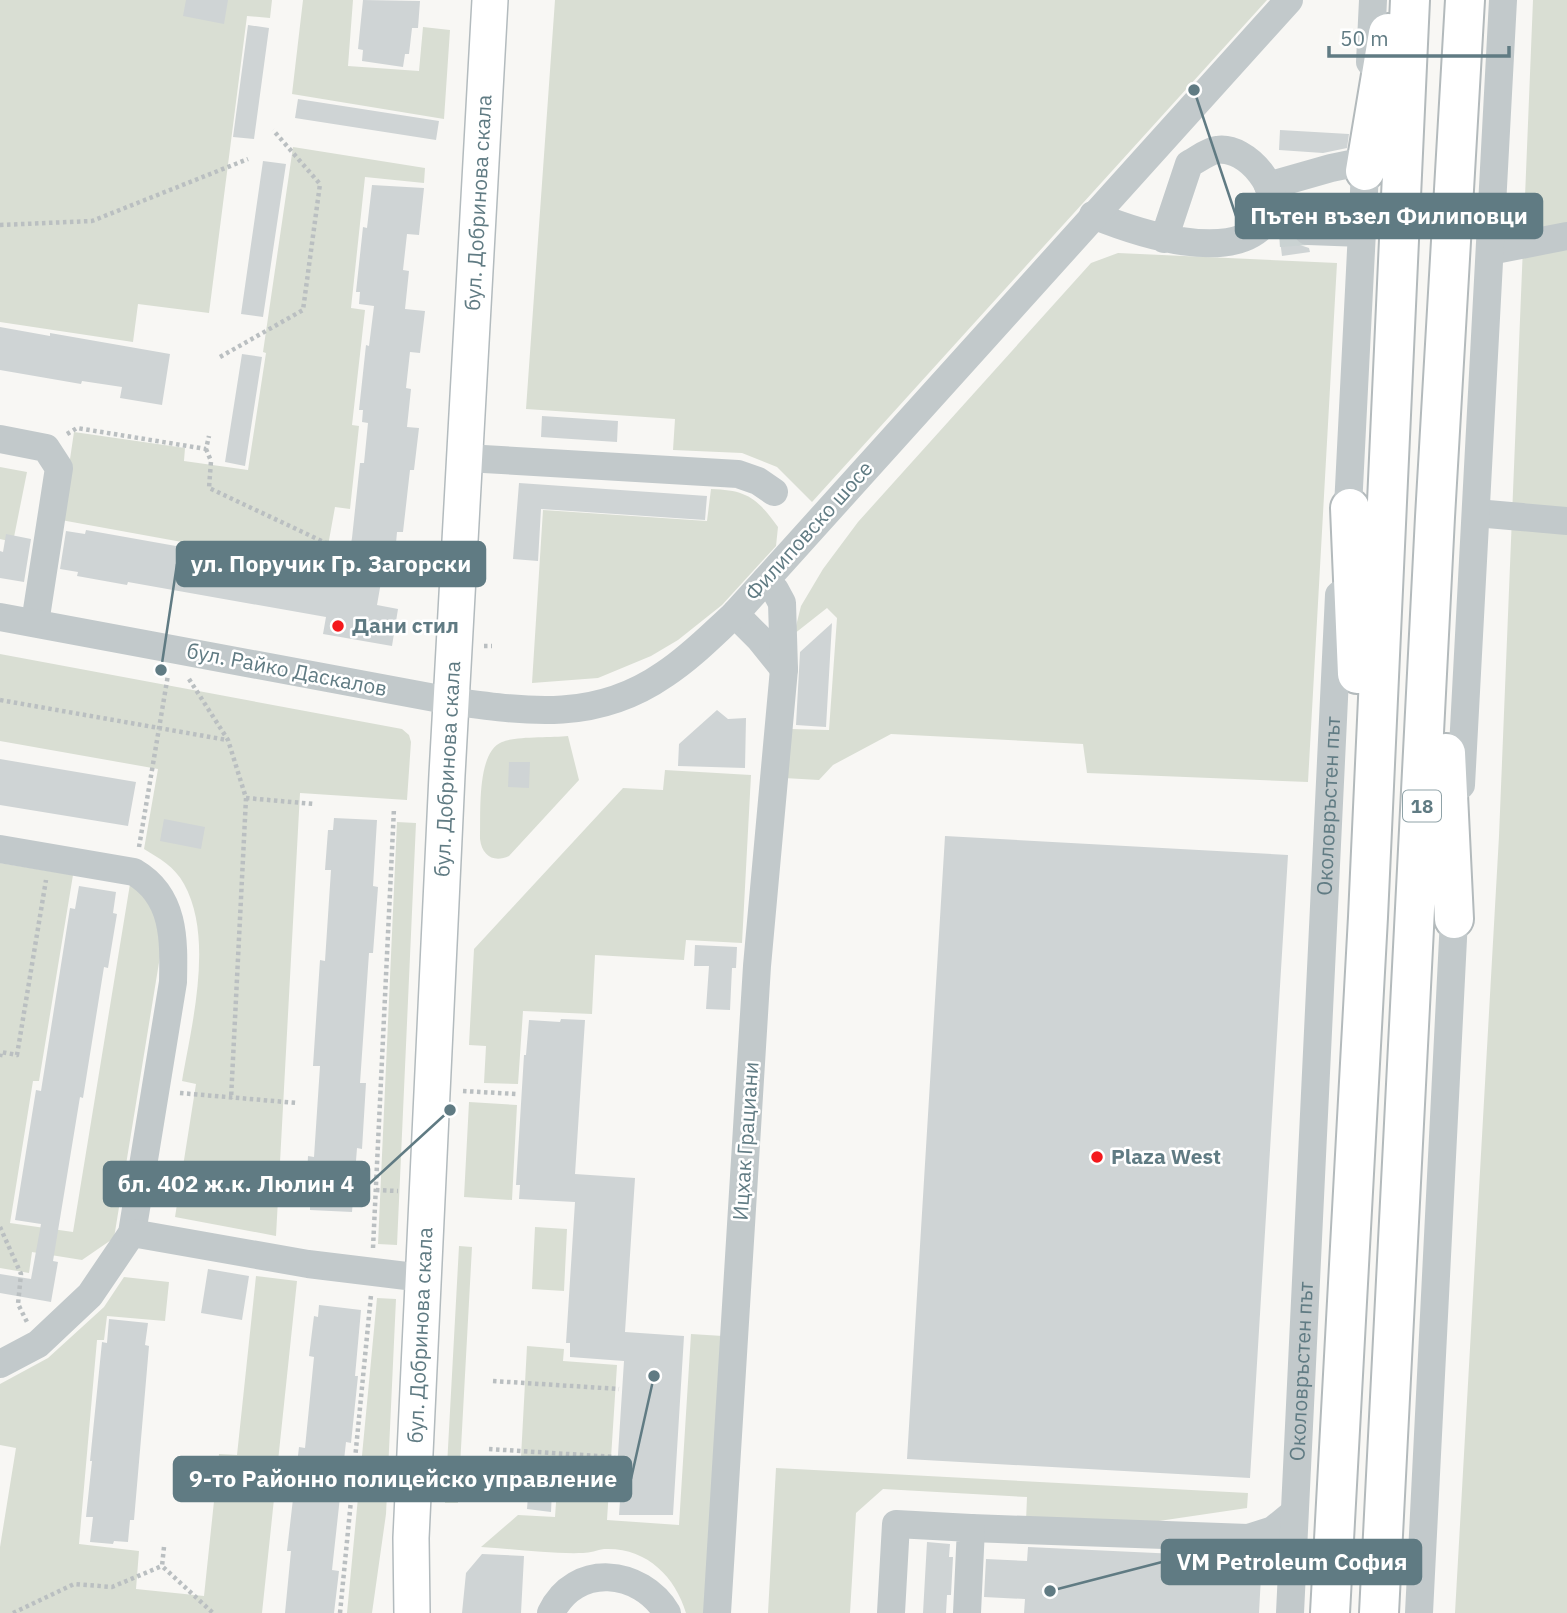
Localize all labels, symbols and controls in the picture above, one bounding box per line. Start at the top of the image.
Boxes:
scale bar [1329,14,1509,58]
text: 50 m [1340,24,1389,52]
street label: бул. Добринова скала [458,94,498,311]
callout: Пътен възел Филиповци [1236,194,1542,238]
text: Пътен възел Филиповци [1250,200,1528,230]
street label: Филиповско шосе [738,455,878,606]
callout: ул. Поручик Гр. Загорски [177,542,485,586]
text: ул. Поручик Гр. Загорски [191,548,471,578]
place label: Дани стил [352,611,459,639]
marker: Дани стил [330,618,346,634]
street label: бул. Райко Даскалов [185,636,390,702]
street label: бул. Добринова скала [427,660,466,878]
street label: Околовръстен път [1310,715,1346,896]
road number: 18 [1403,790,1441,821]
street label: Ицхак Грациани [725,1061,765,1221]
place label: Plaza West [1111,1142,1221,1170]
marker: Plaza West [1089,1149,1105,1165]
callout: бл. 402 ж.к. Люлин 4 [104,1162,369,1206]
text: бл. 402 ж.к. Люлин 4 [118,1168,355,1198]
street label: бул. Добринова скала [400,1226,439,1444]
street label: Околовръстен път [1282,1281,1319,1462]
callout: 9-то Районно полицейско управление [174,1457,631,1501]
text: 9-то Районно полицейско управление [189,1463,617,1493]
callout: VM Petroleum София [1162,1540,1421,1584]
text: VM Petroleum София [1176,1546,1408,1576]

